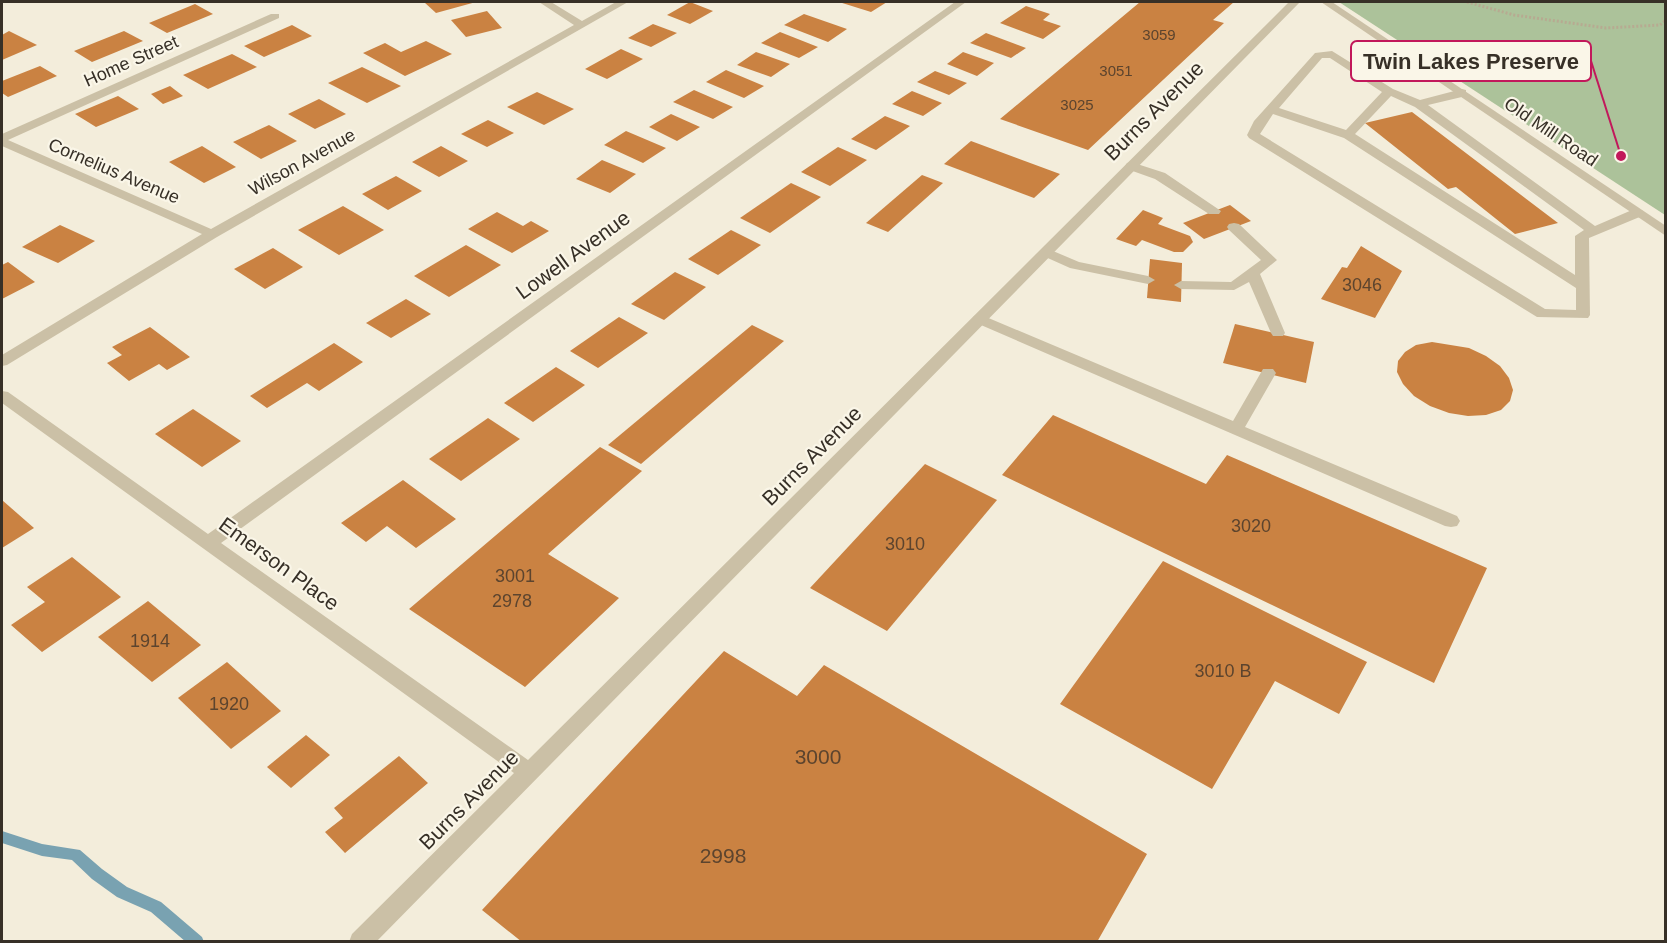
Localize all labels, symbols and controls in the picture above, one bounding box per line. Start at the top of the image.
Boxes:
house number: 3059 [1142,26,1176,43]
street label: Home Street [81,31,181,91]
callout: Twin Lakes Preserve [1351,41,1591,81]
text: Twin Lakes Preserve [1363,49,1579,74]
street label: Burns Avenue [1099,56,1208,165]
house number: 3051 [1099,62,1133,79]
street label: Old Mill Road [1501,94,1601,170]
house number: 3025 [1060,96,1094,113]
street label: Wilson Avenue [245,124,359,200]
street label: Cornelius Avenue [45,134,183,208]
street label: Lowell Avenue [511,206,634,304]
house number: 3046 [1342,275,1382,295]
street label: Burns Avenue [757,401,866,510]
street label: Emerson Place [215,512,344,615]
house number: 3020 [1231,516,1271,536]
house number: 3010 [885,534,925,554]
house number: 3001 [495,566,535,586]
house number: 2978 [492,591,532,611]
house number: 1914 [130,631,170,651]
house number: 3010 B [1194,661,1252,681]
house number: 1920 [209,694,249,714]
street label: Burns Avenue [414,745,523,854]
house number: 3000 [795,745,841,768]
house number: 2998 [700,844,746,867]

